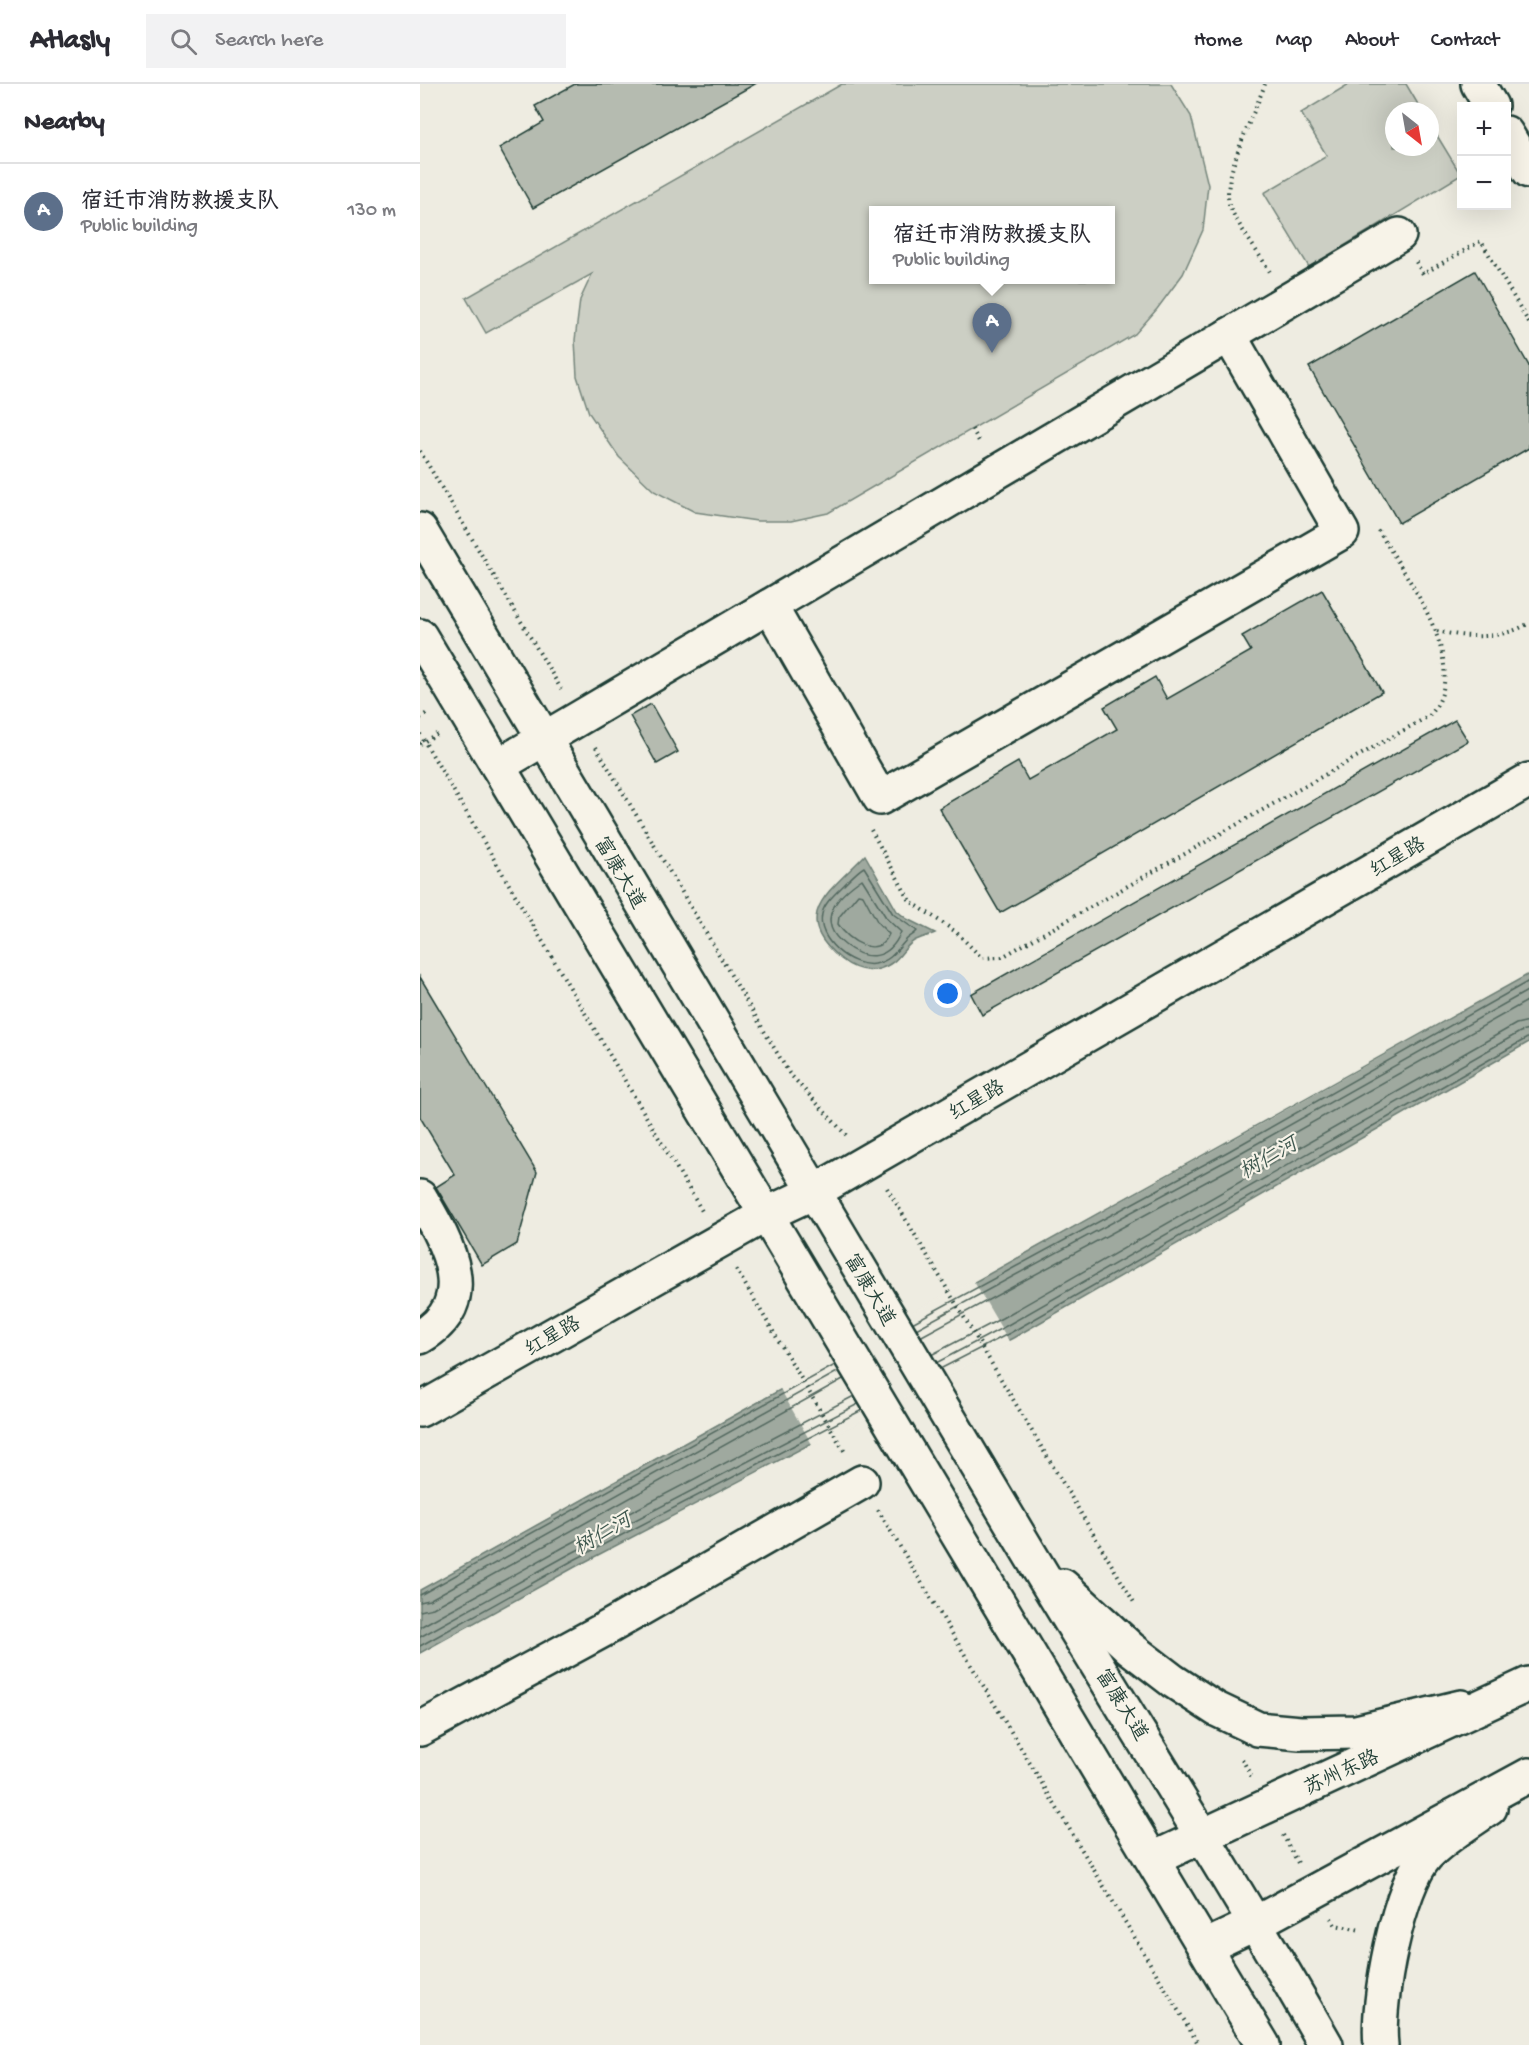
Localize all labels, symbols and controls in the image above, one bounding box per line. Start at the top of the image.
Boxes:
search box [146,14,566,68]
text: Atlasly [30,25,110,58]
icon: search [167,25,200,58]
text: Search here [215,28,323,54]
text: Home [1194,29,1242,54]
text: Map [1275,29,1312,54]
text: About [1345,29,1398,54]
text: Contact [1431,29,1499,54]
north arrow [1385,102,1439,156]
map controls [1457,102,1511,210]
button: + [1457,102,1511,156]
text: Nearby [24,108,105,139]
button: − [1457,156,1511,210]
text: 宿迁市消防救援支队 [81,190,279,216]
text: A [38,200,49,223]
text: 130 m [347,200,396,223]
popup [869,206,1115,284]
text: Public building [81,216,198,239]
text: 宿迁市消防救援支队 [893,224,1091,250]
text: Public building [893,250,1010,273]
pin: A [972,304,1012,353]
street label: 红星路 [1366,832,1431,884]
street label: 富康大道 [588,833,650,914]
your location [933,979,962,1008]
street label: 红星路 [945,1075,1010,1127]
water label: 树仁河 [1236,1131,1306,1187]
street label: 富康大道 [838,1250,900,1331]
street label: 红星路 [521,1311,586,1363]
water label: 树仁河 [570,1507,640,1563]
street label: 富康大道 [1089,1665,1153,1746]
street label: 苏州东路 [1301,1745,1384,1801]

